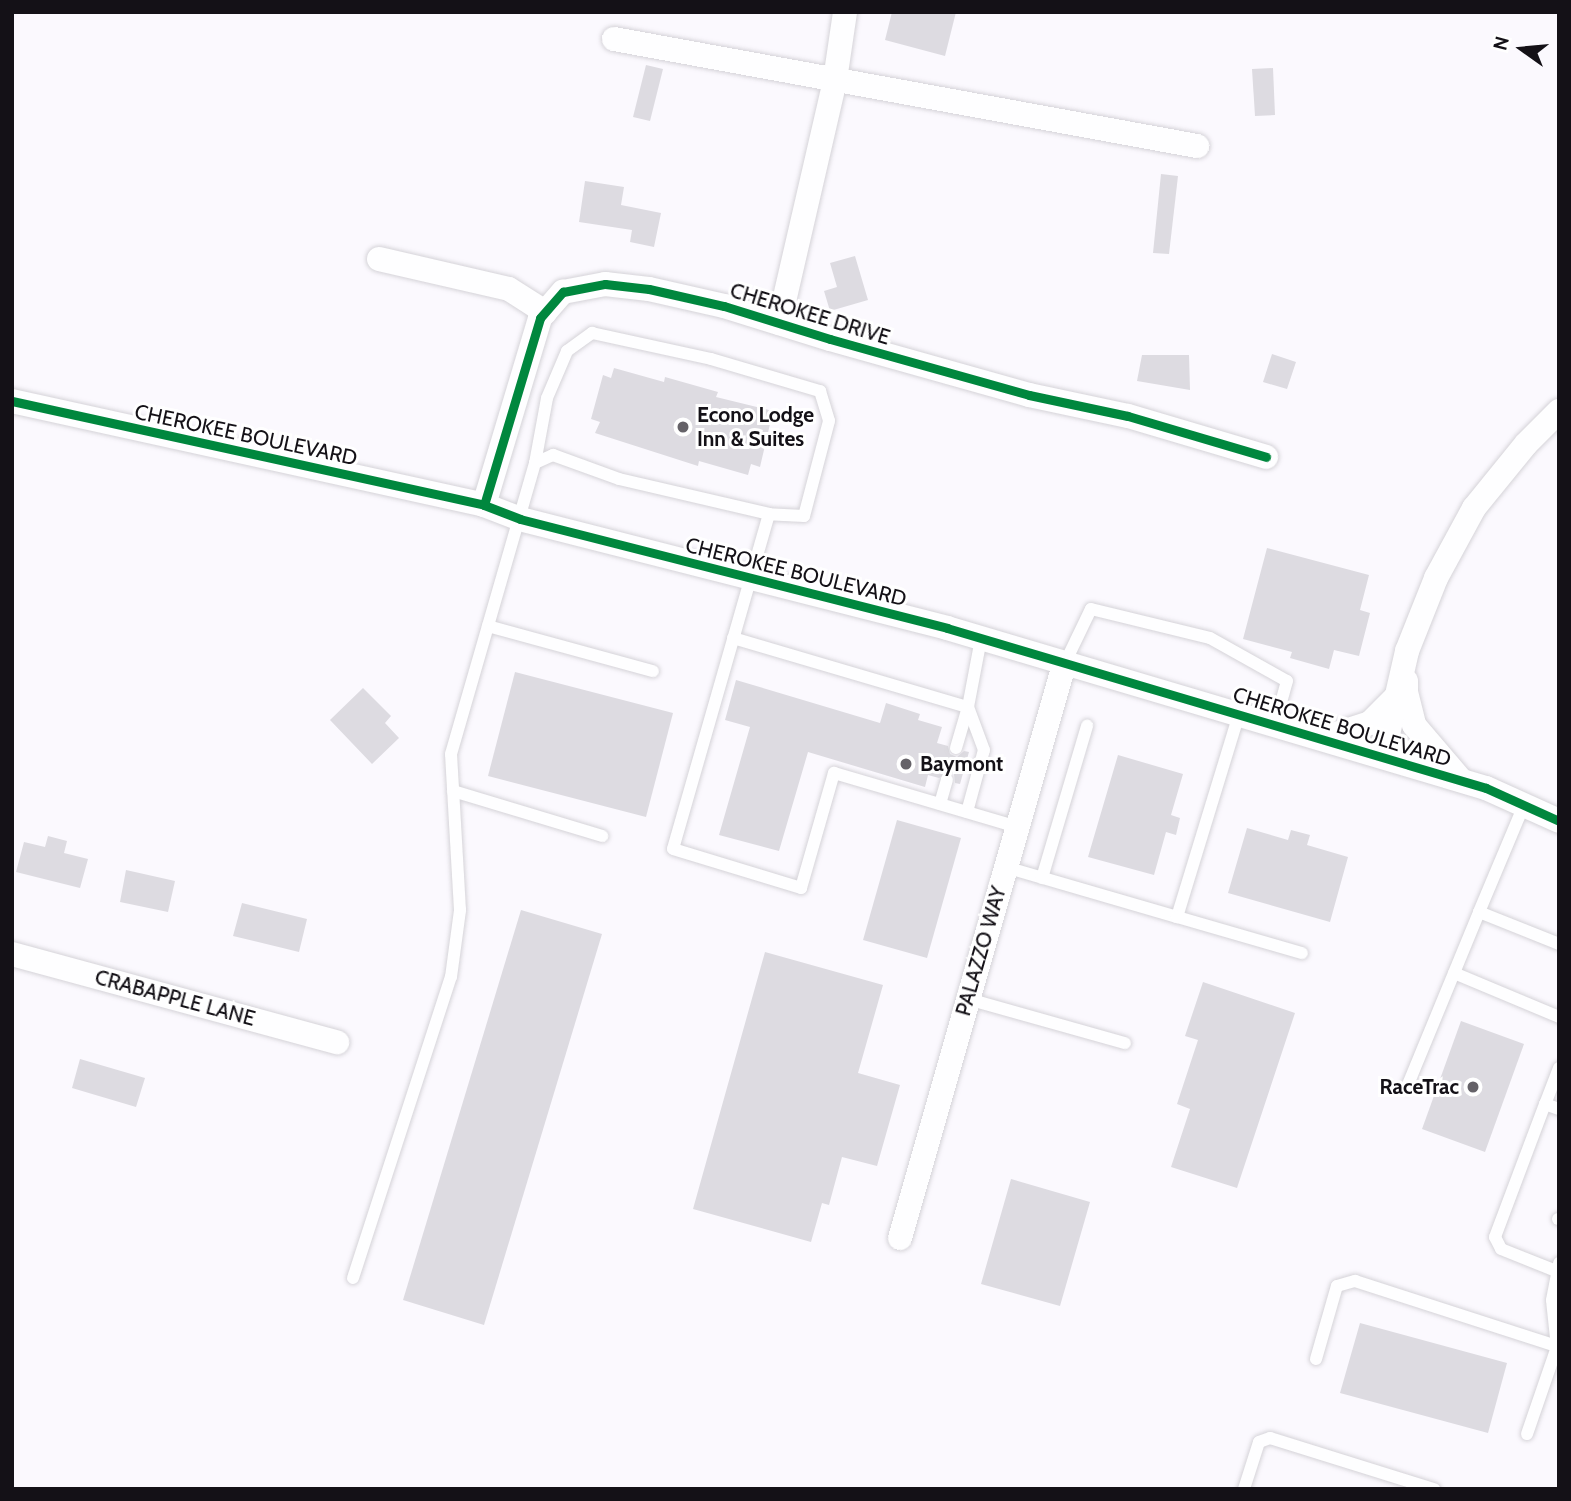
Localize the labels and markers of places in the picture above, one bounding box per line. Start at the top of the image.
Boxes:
place label: Econo Lodge Inn & Suites [697,402,814,452]
marker: Econo Lodge Inn & Suites [675,419,691,435]
place label: Baymont [920,751,1003,777]
marker: Baymont [898,756,914,772]
place label: RaceTrac [1380,1074,1459,1100]
marker: RaceTrac [1465,1079,1481,1095]

